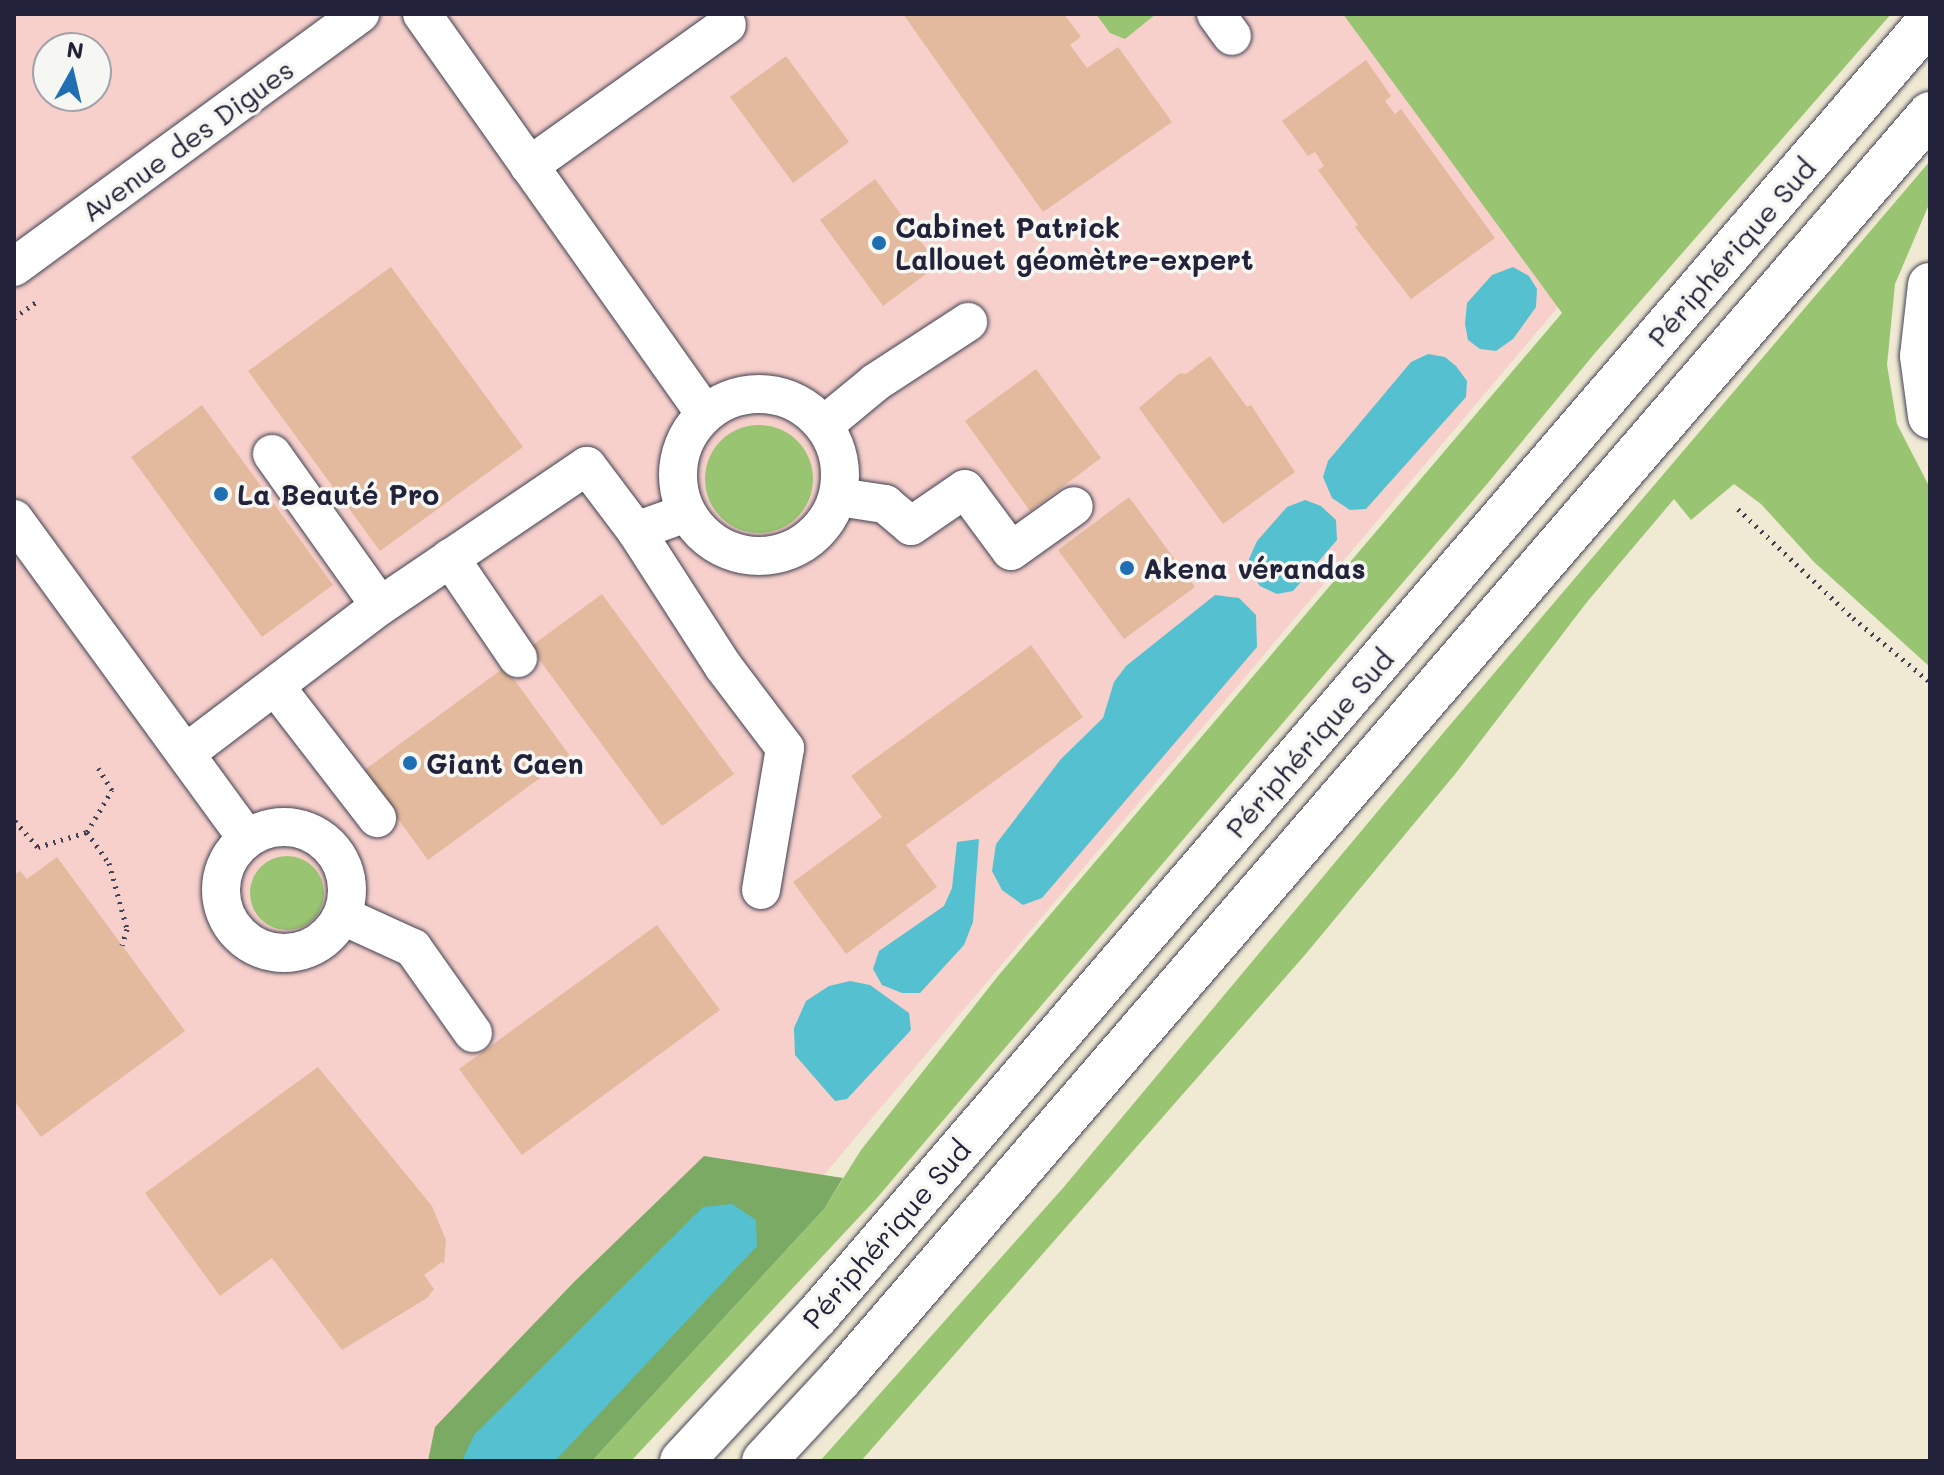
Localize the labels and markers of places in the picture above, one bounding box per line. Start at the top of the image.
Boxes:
place label: Cabinet Patrick Lallouet géomètre-expert [895,210,1253,276]
marker: Cabinet Patrick Lallouet géomètre-expert [870,234,888,252]
place label: La Beauté Pro [237,477,439,511]
marker: La Beauté Pro [212,485,230,503]
place label: Akena vérandas [1143,551,1366,585]
marker: Akena vérandas [1118,559,1136,577]
place label: Giant Caen [426,746,584,780]
marker: Giant Caen [401,754,419,772]

